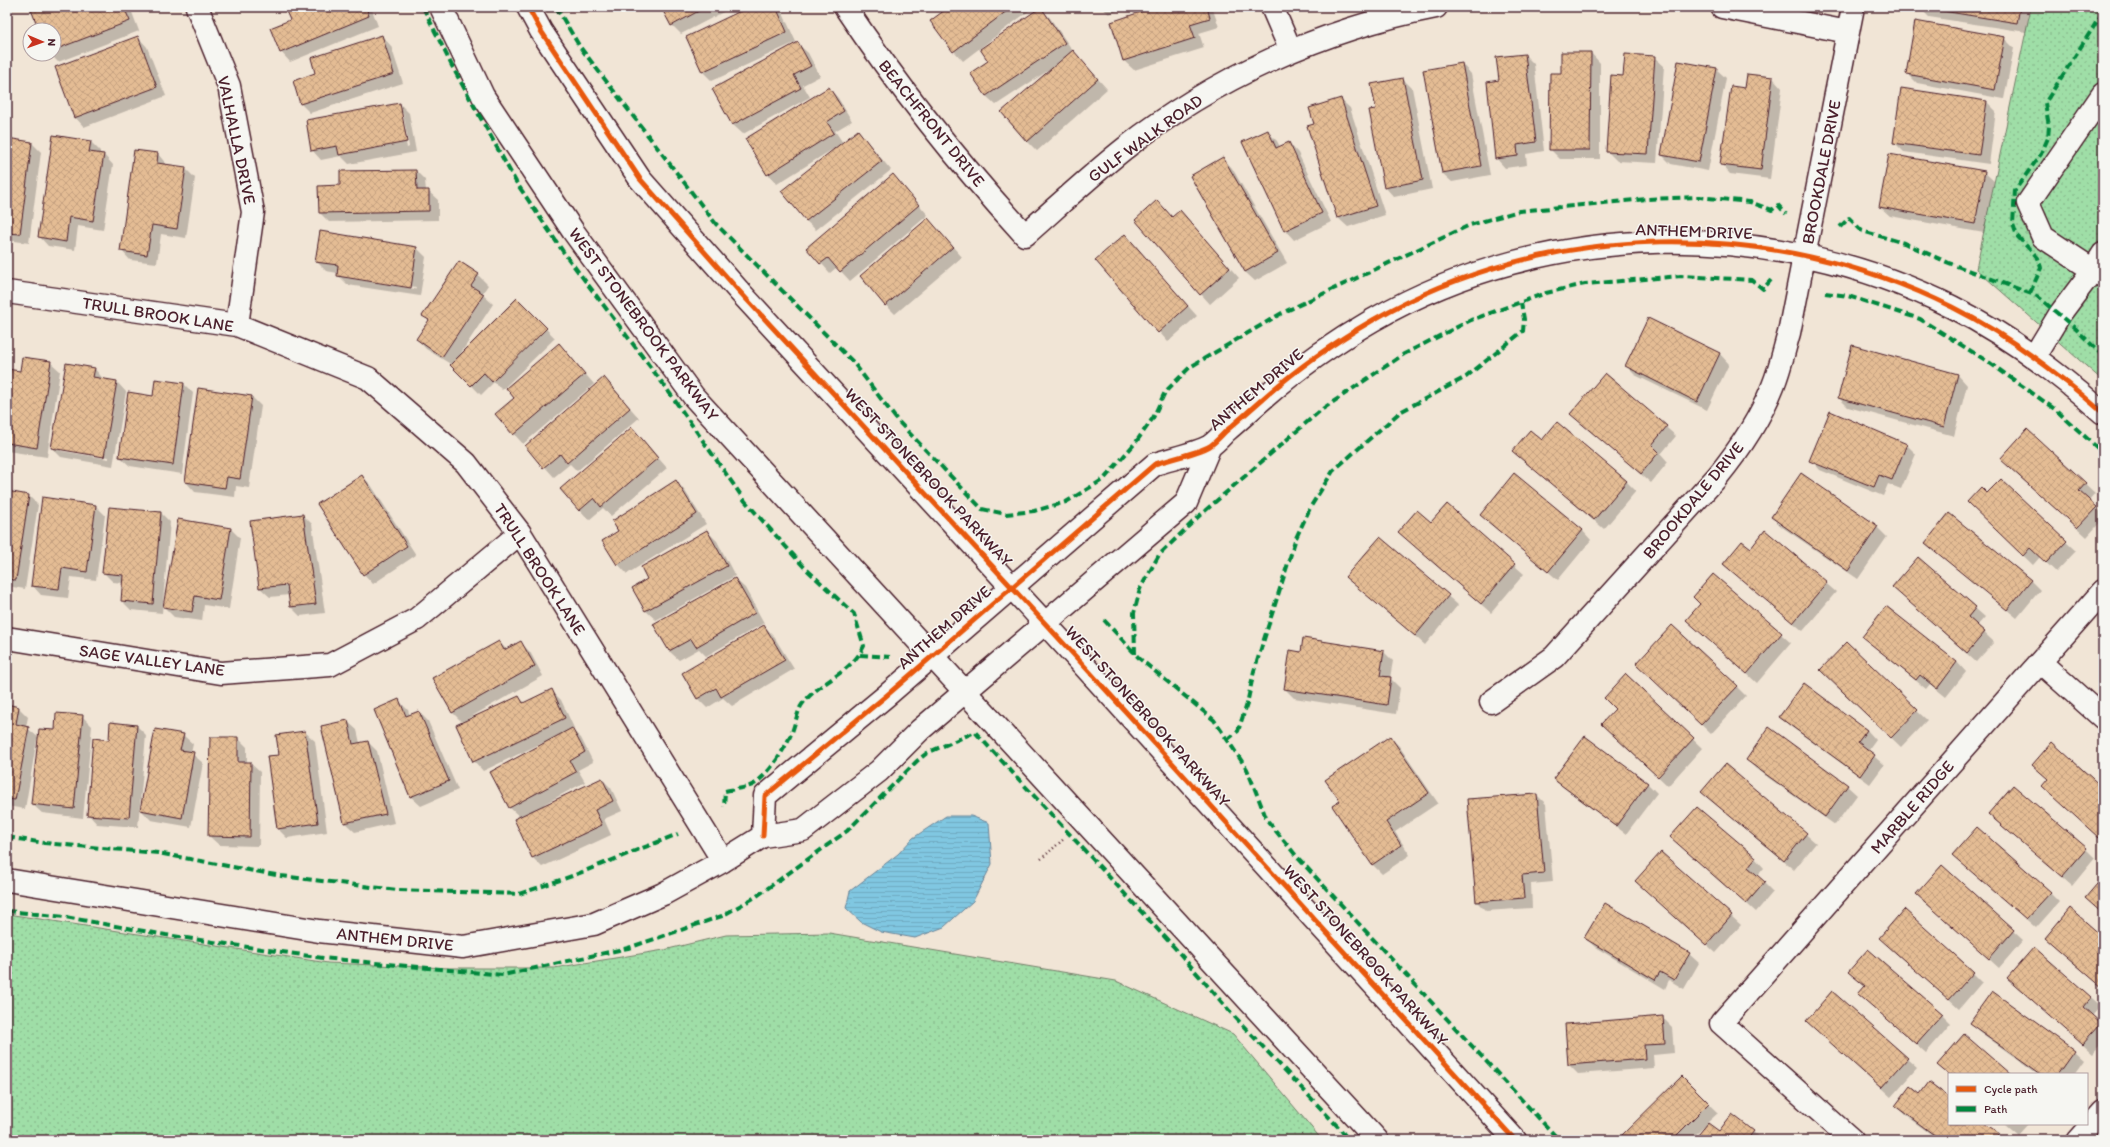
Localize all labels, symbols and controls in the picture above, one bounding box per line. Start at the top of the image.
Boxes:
north arrow [22,22,62,62]
text: N [45,38,58,46]
street label: BEACHFRONT DRIVE [875,56,989,190]
street label: VALHALLA DRIVE [214,74,260,206]
street label: GULF WALK ROAD [1084,90,1206,186]
street label: BROOKDALE DRIVE [1797,98,1845,246]
street label: ANTHEM DRIVE [1635,219,1753,243]
street label: WEST STONEBROOK PARKWAY [565,223,723,425]
street label: TRULL BROOK LANE [81,292,235,336]
street label: ANTHEM DRIVE [1205,344,1307,434]
street label: WEST STONEBROOK PARKWAY [841,384,1017,571]
street label: BROOKDALE DRIVE [1638,438,1748,562]
street label: TRULL BROOK LANE [490,499,590,639]
street label: ANTHEM DRIVE [893,581,995,673]
street label: WEST STONEBROOK PARKWAY [1061,621,1235,811]
street label: SAGE VALLEY LANE [78,640,226,680]
street label: MARBLE RIDGE [1866,756,1958,858]
street label: WEST STONEBROOK PARKWAY [1279,860,1453,1050]
street label: ANTHEM DRIVE [336,923,454,955]
legend [1948,1073,2088,1125]
text: Cycle path [1984,1082,2038,1096]
text: Path [1984,1102,2007,1116]

